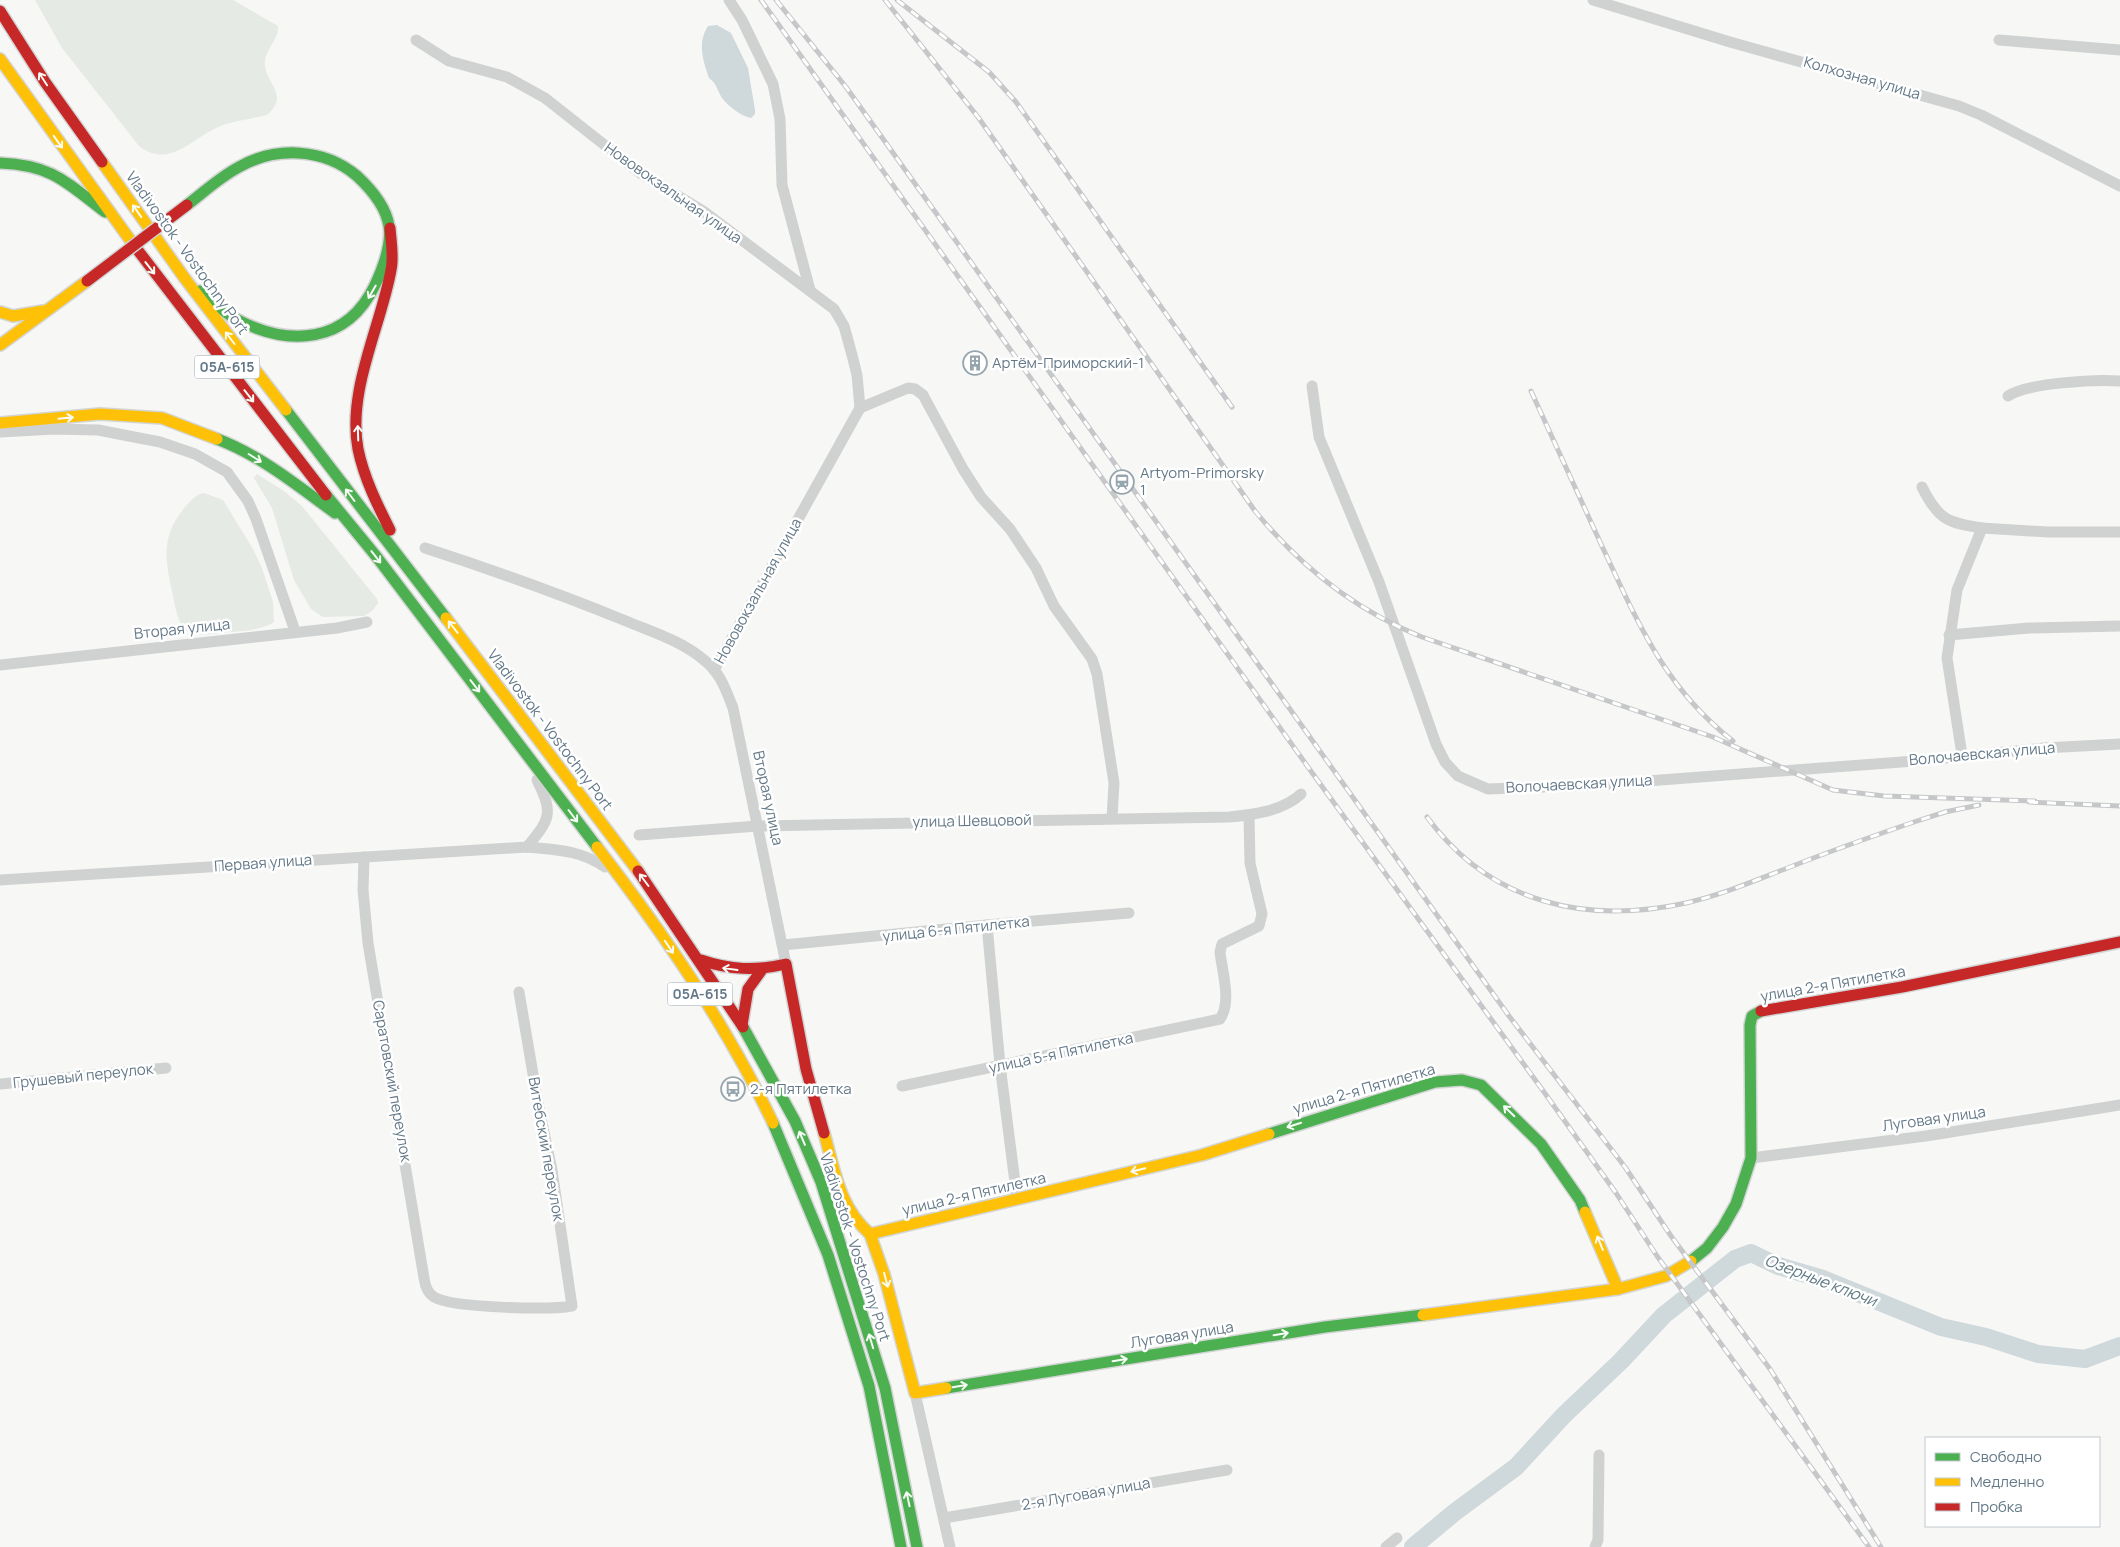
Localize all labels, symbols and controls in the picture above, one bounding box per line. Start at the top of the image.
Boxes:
street label: Колхозная улица [1801,51,1923,104]
one-way arrow [38,72,48,86]
one-way arrow [53,135,63,149]
street label: Нововокзальная улица [600,137,746,248]
street label: Vladivostok - Vostochny Port [121,167,254,338]
one-way arrow [132,205,142,219]
one-way arrow [144,261,155,274]
one-way arrow [367,284,377,298]
one-way arrow [225,332,236,345]
building icon: Артём-Приморский-1 [962,350,988,376]
place label: Артём-Приморский-1 [992,352,1144,373]
road number: 05А-615 [194,356,260,378]
one-way arrow [244,389,255,402]
one-way arrow [58,413,74,423]
one-way arrow [353,425,363,442]
one-way arrow [247,453,261,463]
place label: Artyom-Primorsky 1 [1140,462,1264,500]
station icon: Artyom-Primorsky 1 [1109,469,1135,495]
one-way arrow [345,489,356,502]
street label: Нововокзальная улица [709,514,806,667]
one-way arrow [371,550,382,563]
street label: Вторая улица [133,613,231,644]
one-way arrow [447,621,458,634]
street label: Vladivostok - Vostochny Port [483,645,618,815]
one-way arrow [469,679,480,692]
street label: Волочаевская улица [1908,737,2056,770]
street label: Вторая улица [748,749,789,847]
street label: Волочаевская улица [1505,769,1653,798]
one-way arrow [568,809,578,823]
street label: улица Шевцовой [912,809,1032,832]
street label: Первая улица [213,849,313,876]
one-way arrow [639,874,650,887]
street label: улица 6-я Пятилетка [881,910,1031,947]
one-way arrow [664,939,674,953]
street label: улица 2-я Пятилетка [1759,960,1907,1007]
one-way arrow [722,964,738,974]
road number: 05А-615 [668,982,732,1006]
street label: Саратовский переулок [368,998,417,1164]
street label: улица 5-я Пятилетка [987,1027,1135,1078]
street label: Грушевый переулок [12,1058,155,1093]
street label: улица 2-я Пятилетка [1290,1058,1437,1119]
street label: Витебский переулок [523,1075,570,1223]
bus stop icon: 2-я Пятилетка [720,1076,746,1102]
place label: 2-я Пятилетка [750,1078,852,1099]
street label: Луговая улица [1881,1101,1987,1136]
one-way arrow [1503,1104,1515,1117]
one-way arrow [1286,1121,1302,1130]
one-way arrow [797,1131,806,1146]
street label: Vladivostok - Vostochny Port [815,1150,896,1344]
one-way arrow [1130,1166,1146,1175]
street label: улица 2-я Пятилетка [900,1167,1048,1220]
one-way arrow [1595,1236,1604,1252]
water label: Озерные ключи [1762,1249,1882,1312]
one-way arrow [881,1272,891,1288]
street label: Луговая улица [1129,1316,1235,1353]
one-way arrow [1272,1329,1288,1339]
one-way arrow [865,1333,875,1349]
one-way arrow [1112,1355,1128,1365]
one-way arrow [951,1381,967,1391]
legend [1925,1437,2100,1527]
text: Свободно [1970,1446,2042,1467]
text: Медленно [1970,1471,2044,1492]
street label: 2-я Луговая улица [1020,1472,1152,1515]
one-way arrow [902,1492,912,1508]
text: Пробка [1970,1496,2023,1517]

